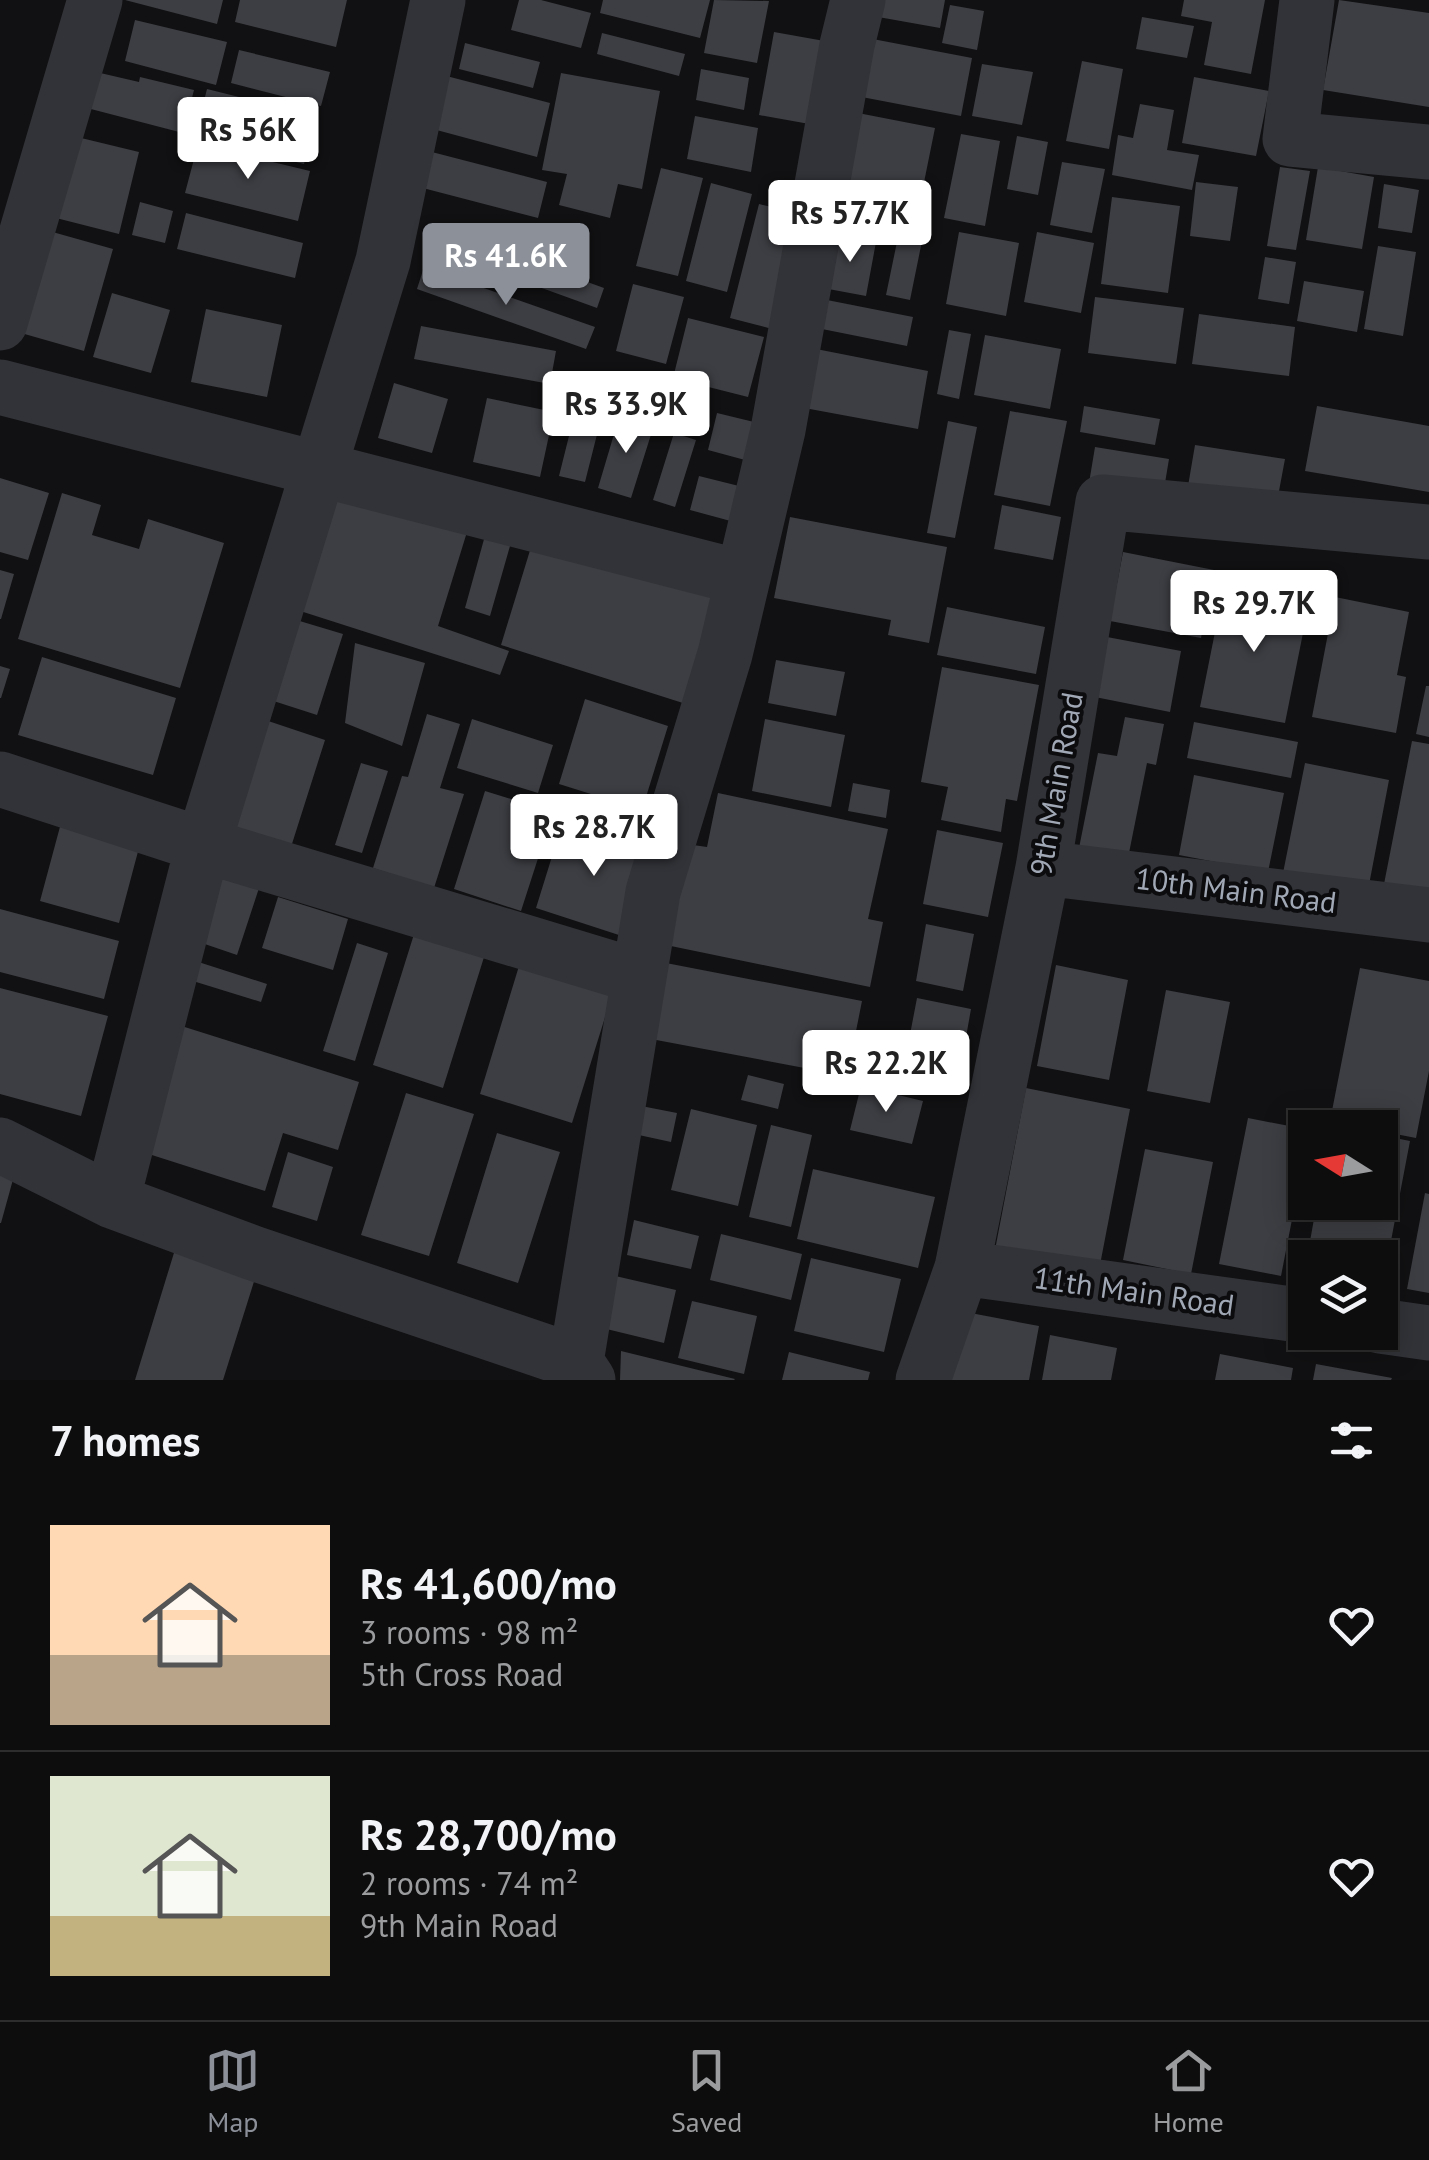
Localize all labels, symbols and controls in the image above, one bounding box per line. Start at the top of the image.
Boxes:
pin: Rs 56K [167,97,329,182]
text: Rs 56K [200,108,297,150]
pin: Rs 57.7K [747,180,953,265]
text: Rs 57.7K [790,191,910,233]
pin: Rs 41.6K [403,223,609,308]
text: Rs 41.6K [444,234,568,276]
pin: Rs 33.9K [523,371,729,456]
text: Rs 33.9K [564,382,688,424]
pin: Rs 29.7K [1151,570,1357,655]
text: Rs 29.7K [1192,581,1316,623]
street label: 9th Main Road [1020,689,1091,878]
pin: Rs 28.7K [491,794,697,879]
text: Rs 28.7K [532,805,656,847]
street label: 10th Main Road [1134,858,1339,921]
pin: Rs 22.2K [783,1030,989,1115]
text: Rs 22.2K [824,1041,948,1083]
north arrow [1288,1110,1398,1220]
map controls [1288,1110,1398,1350]
button: layers [1288,1240,1398,1350]
street label: 11th Main Road [1032,1257,1237,1324]
text: 7 homes [50,1413,201,1468]
icon: filters [1324,1413,1379,1468]
text: Rs 41,600/mo [360,1556,617,1611]
icon: home [130,1565,250,1685]
icon: heart [1324,1598,1379,1653]
text: 3 rooms · 98 m² [360,1611,578,1653]
text: 5th Cross Road [360,1653,563,1695]
text: Rs 28,700/mo [360,1807,617,1862]
icon: home [130,1816,250,1936]
icon: heart [1324,1849,1379,1904]
text: 2 rooms · 74 m² [360,1862,578,1904]
text: 9th Main Road [360,1904,558,1946]
tab: Map [205,2043,260,2140]
tab: Saved [671,2043,742,2140]
tab: Home [1153,2043,1224,2140]

